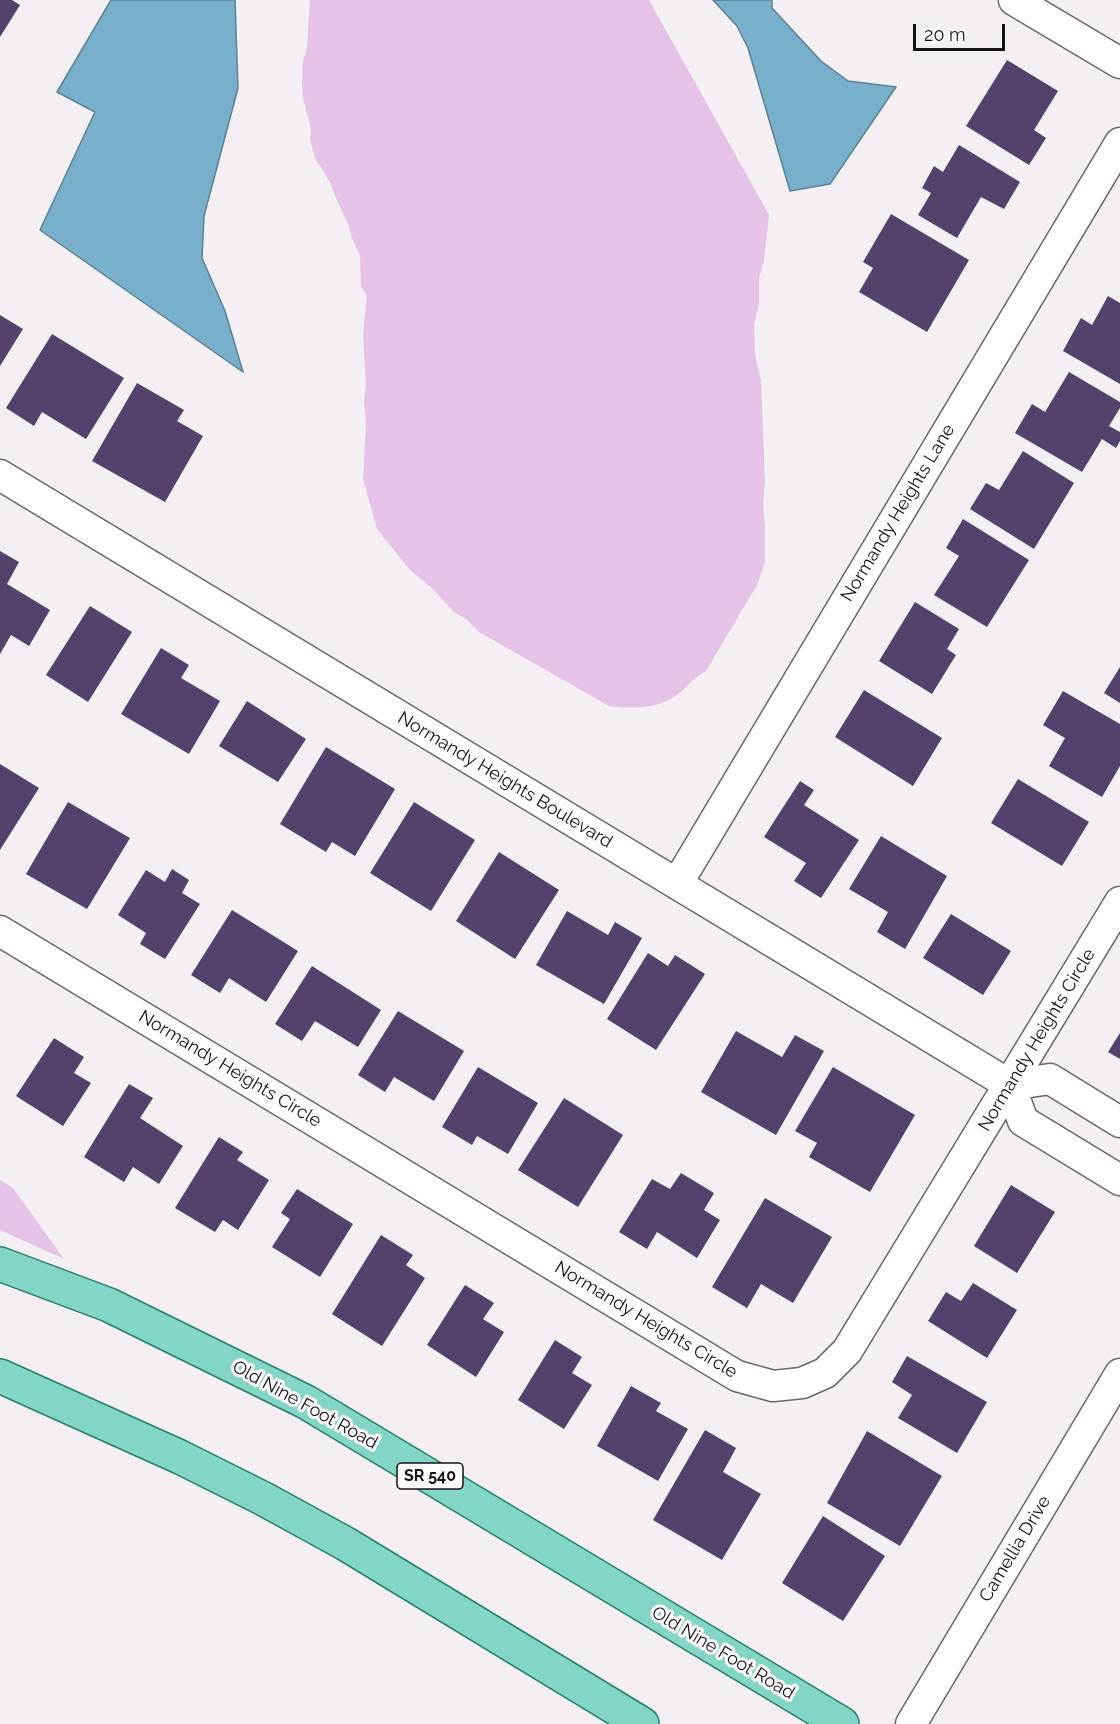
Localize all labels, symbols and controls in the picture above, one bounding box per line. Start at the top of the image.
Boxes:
scale bar [916,12,1008,50]
text: 20 m [924,24,966,45]
street label: Normandy Heights Lane [836,420,960,606]
street label: Normandy Heights Boulevard [394,707,616,853]
street label: Normandy Heights Circle [974,945,1100,1135]
street label: Normandy Heights Circle [135,1006,325,1132]
street label: Normandy Heights Circle [551,1257,741,1383]
street label: Old Nine Foot Road [229,1356,381,1454]
road number: SR 540 [397,1463,463,1489]
street label: Camellia Drive [975,1492,1055,1606]
street label: Old Nine Foot Road [648,1602,798,1704]

